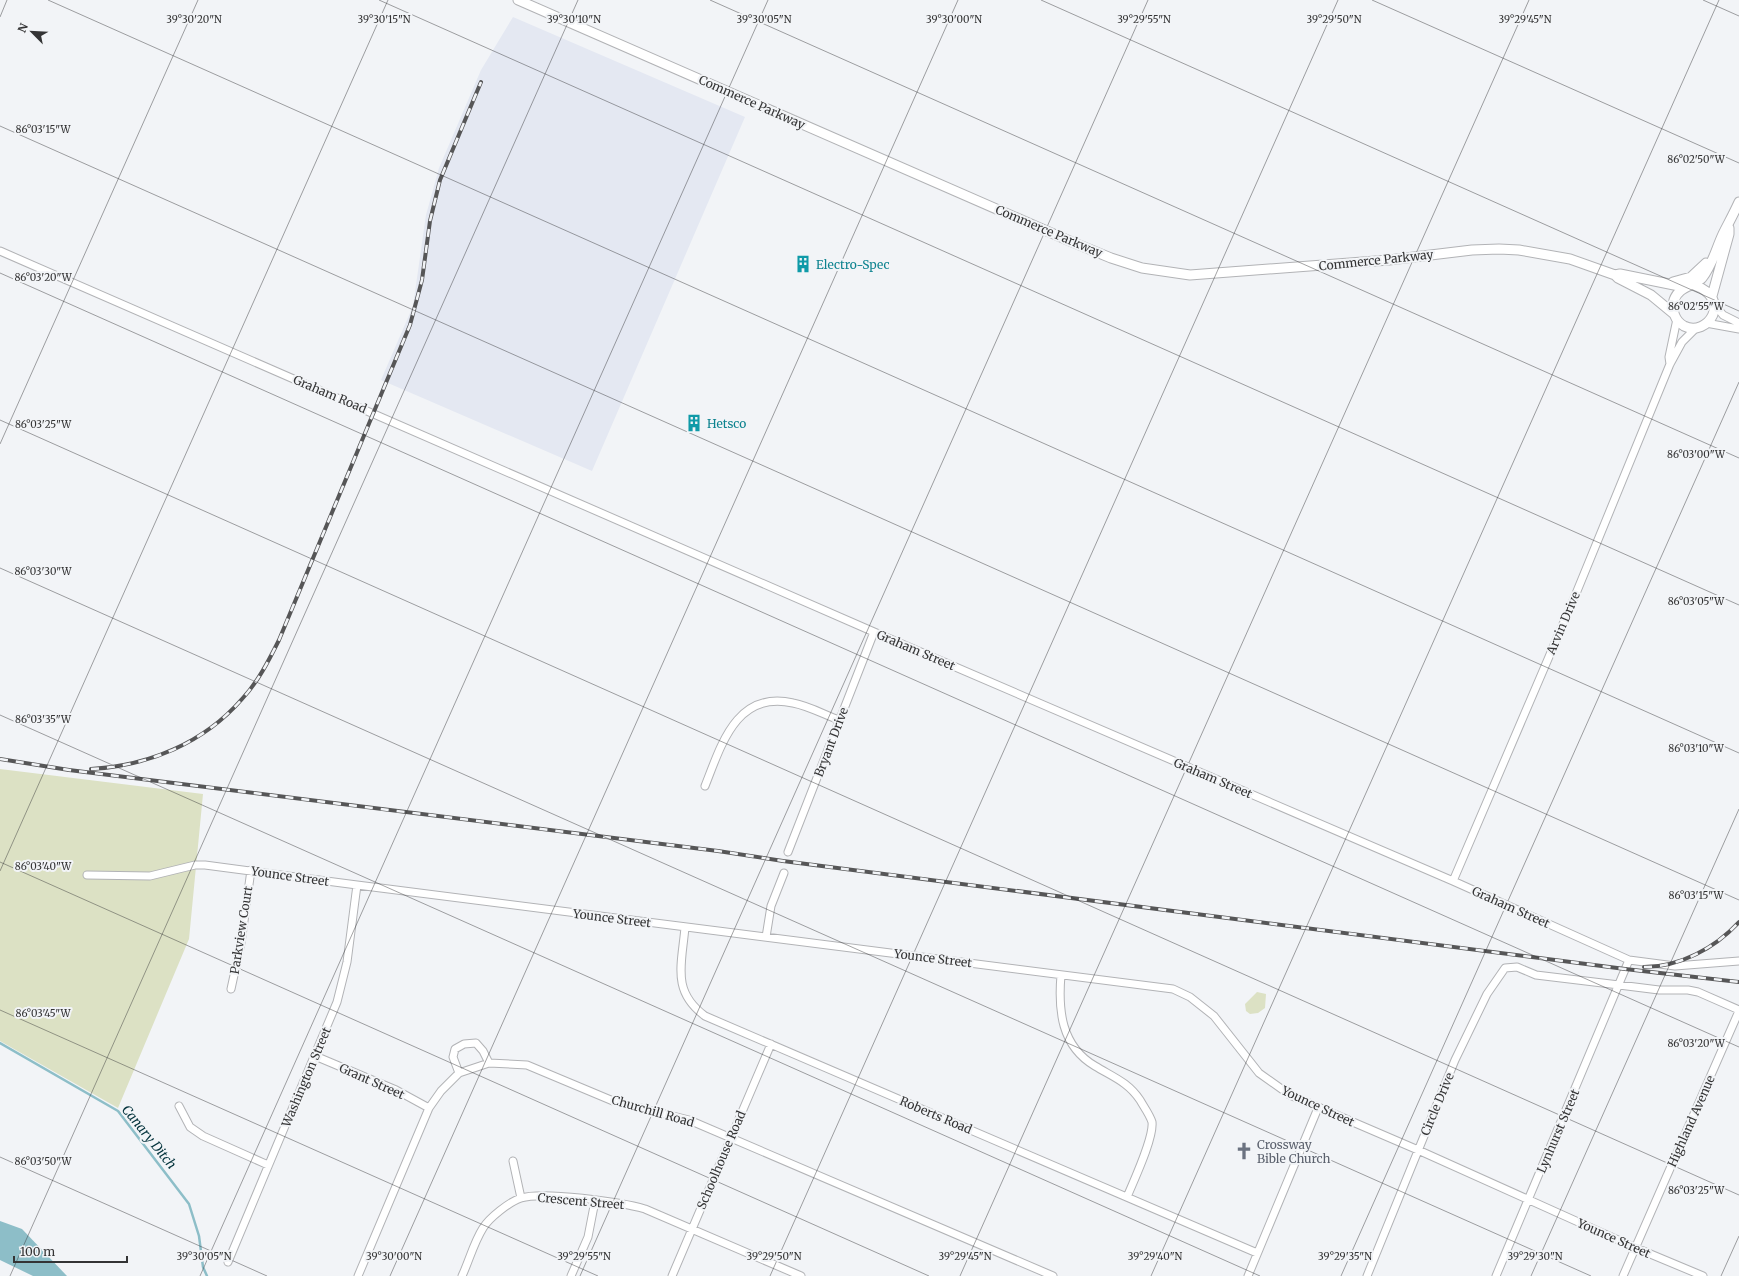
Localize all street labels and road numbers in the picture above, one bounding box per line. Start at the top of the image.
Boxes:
street label: Commerce Parkway [696,72,808,132]
street label: Commerce Parkway [993,202,1105,260]
street label: Commerce Parkway [1318,247,1434,273]
street label: Graham Road [291,372,369,416]
street label: Arvin Drive [1543,589,1583,658]
street label: Graham Street [875,627,958,673]
street label: Bryant Drive [811,705,851,779]
street label: Graham Street [1172,755,1255,801]
street label: Younce Street [249,863,330,889]
street label: Graham Street [1470,883,1553,931]
street label: Parkview Court [227,885,255,975]
street label: Younce Street [571,906,652,930]
street label: Younce Street [892,946,973,970]
street label: Washington Street [278,1024,334,1130]
street label: Grant Street [337,1060,407,1102]
street label: Circle Drive [1417,1070,1457,1138]
street label: Highland Avenue [1664,1073,1718,1169]
street label: Younce Street [1278,1082,1357,1130]
street label: Lynhurst Street [1534,1086,1583,1175]
street label: Churchill Road [610,1092,696,1130]
street label: Roberts Road [898,1093,974,1137]
street label: Schoolhouse Road [693,1108,749,1212]
street label: Crescent Street [537,1190,625,1212]
street label: Younce Street [1574,1215,1653,1261]

